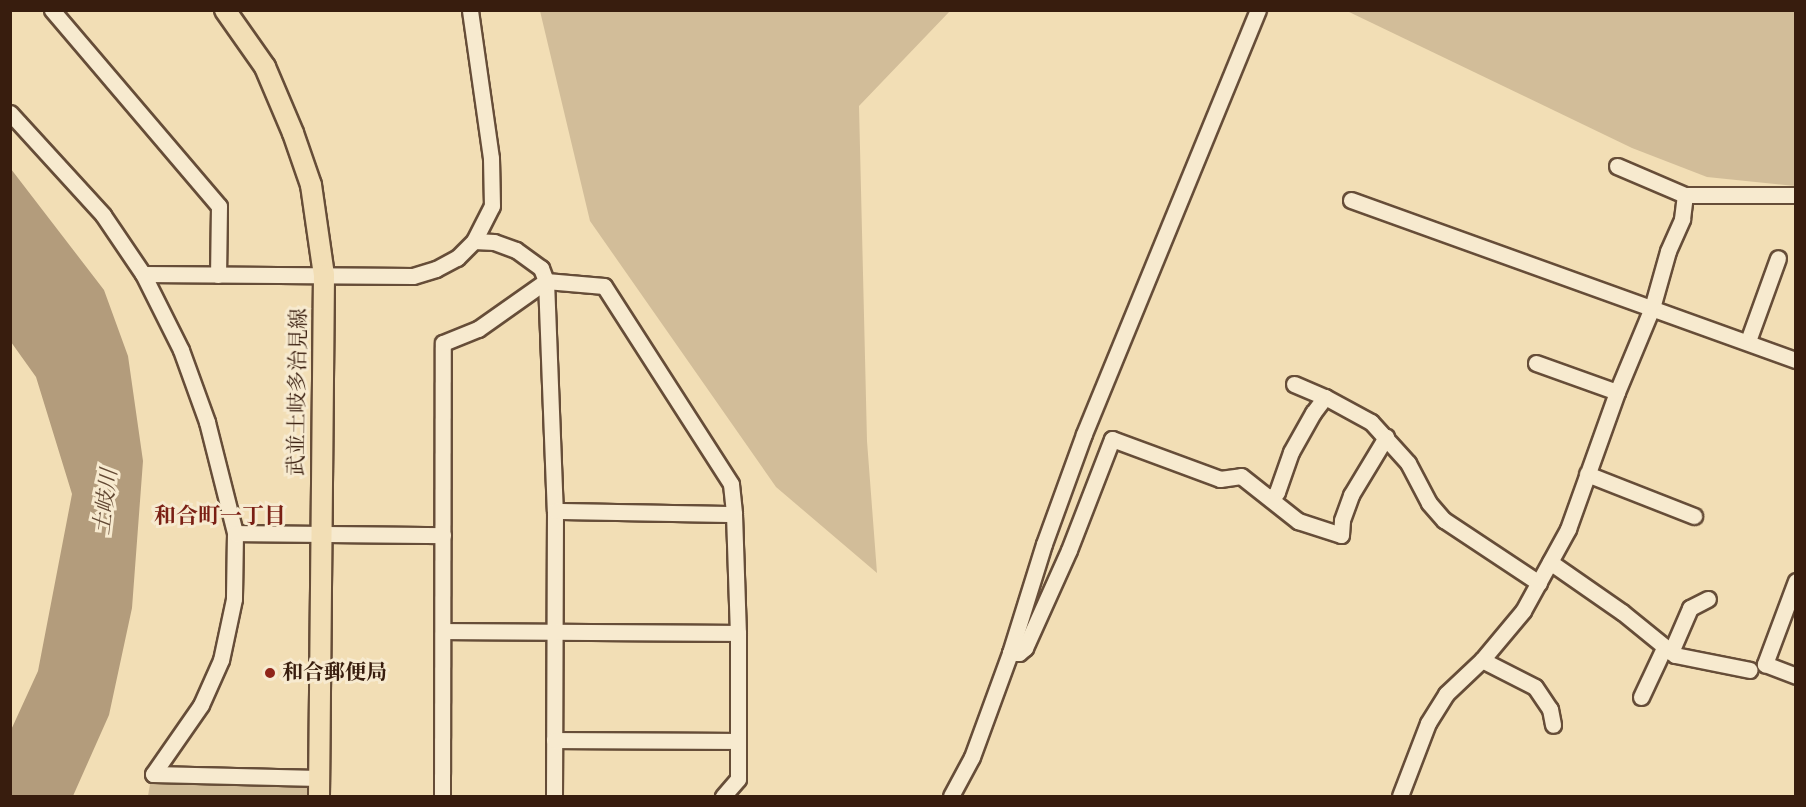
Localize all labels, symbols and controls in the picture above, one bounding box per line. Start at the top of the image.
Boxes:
street label: 武並土岐多治見線 [284,308,312,476]
water label: 土岐川 [89,468,123,536]
district label: 和合町一丁目 [154,504,286,530]
place label: 和合郵便局 [282,660,387,686]
marker: 和合郵便局 [263,666,277,680]

